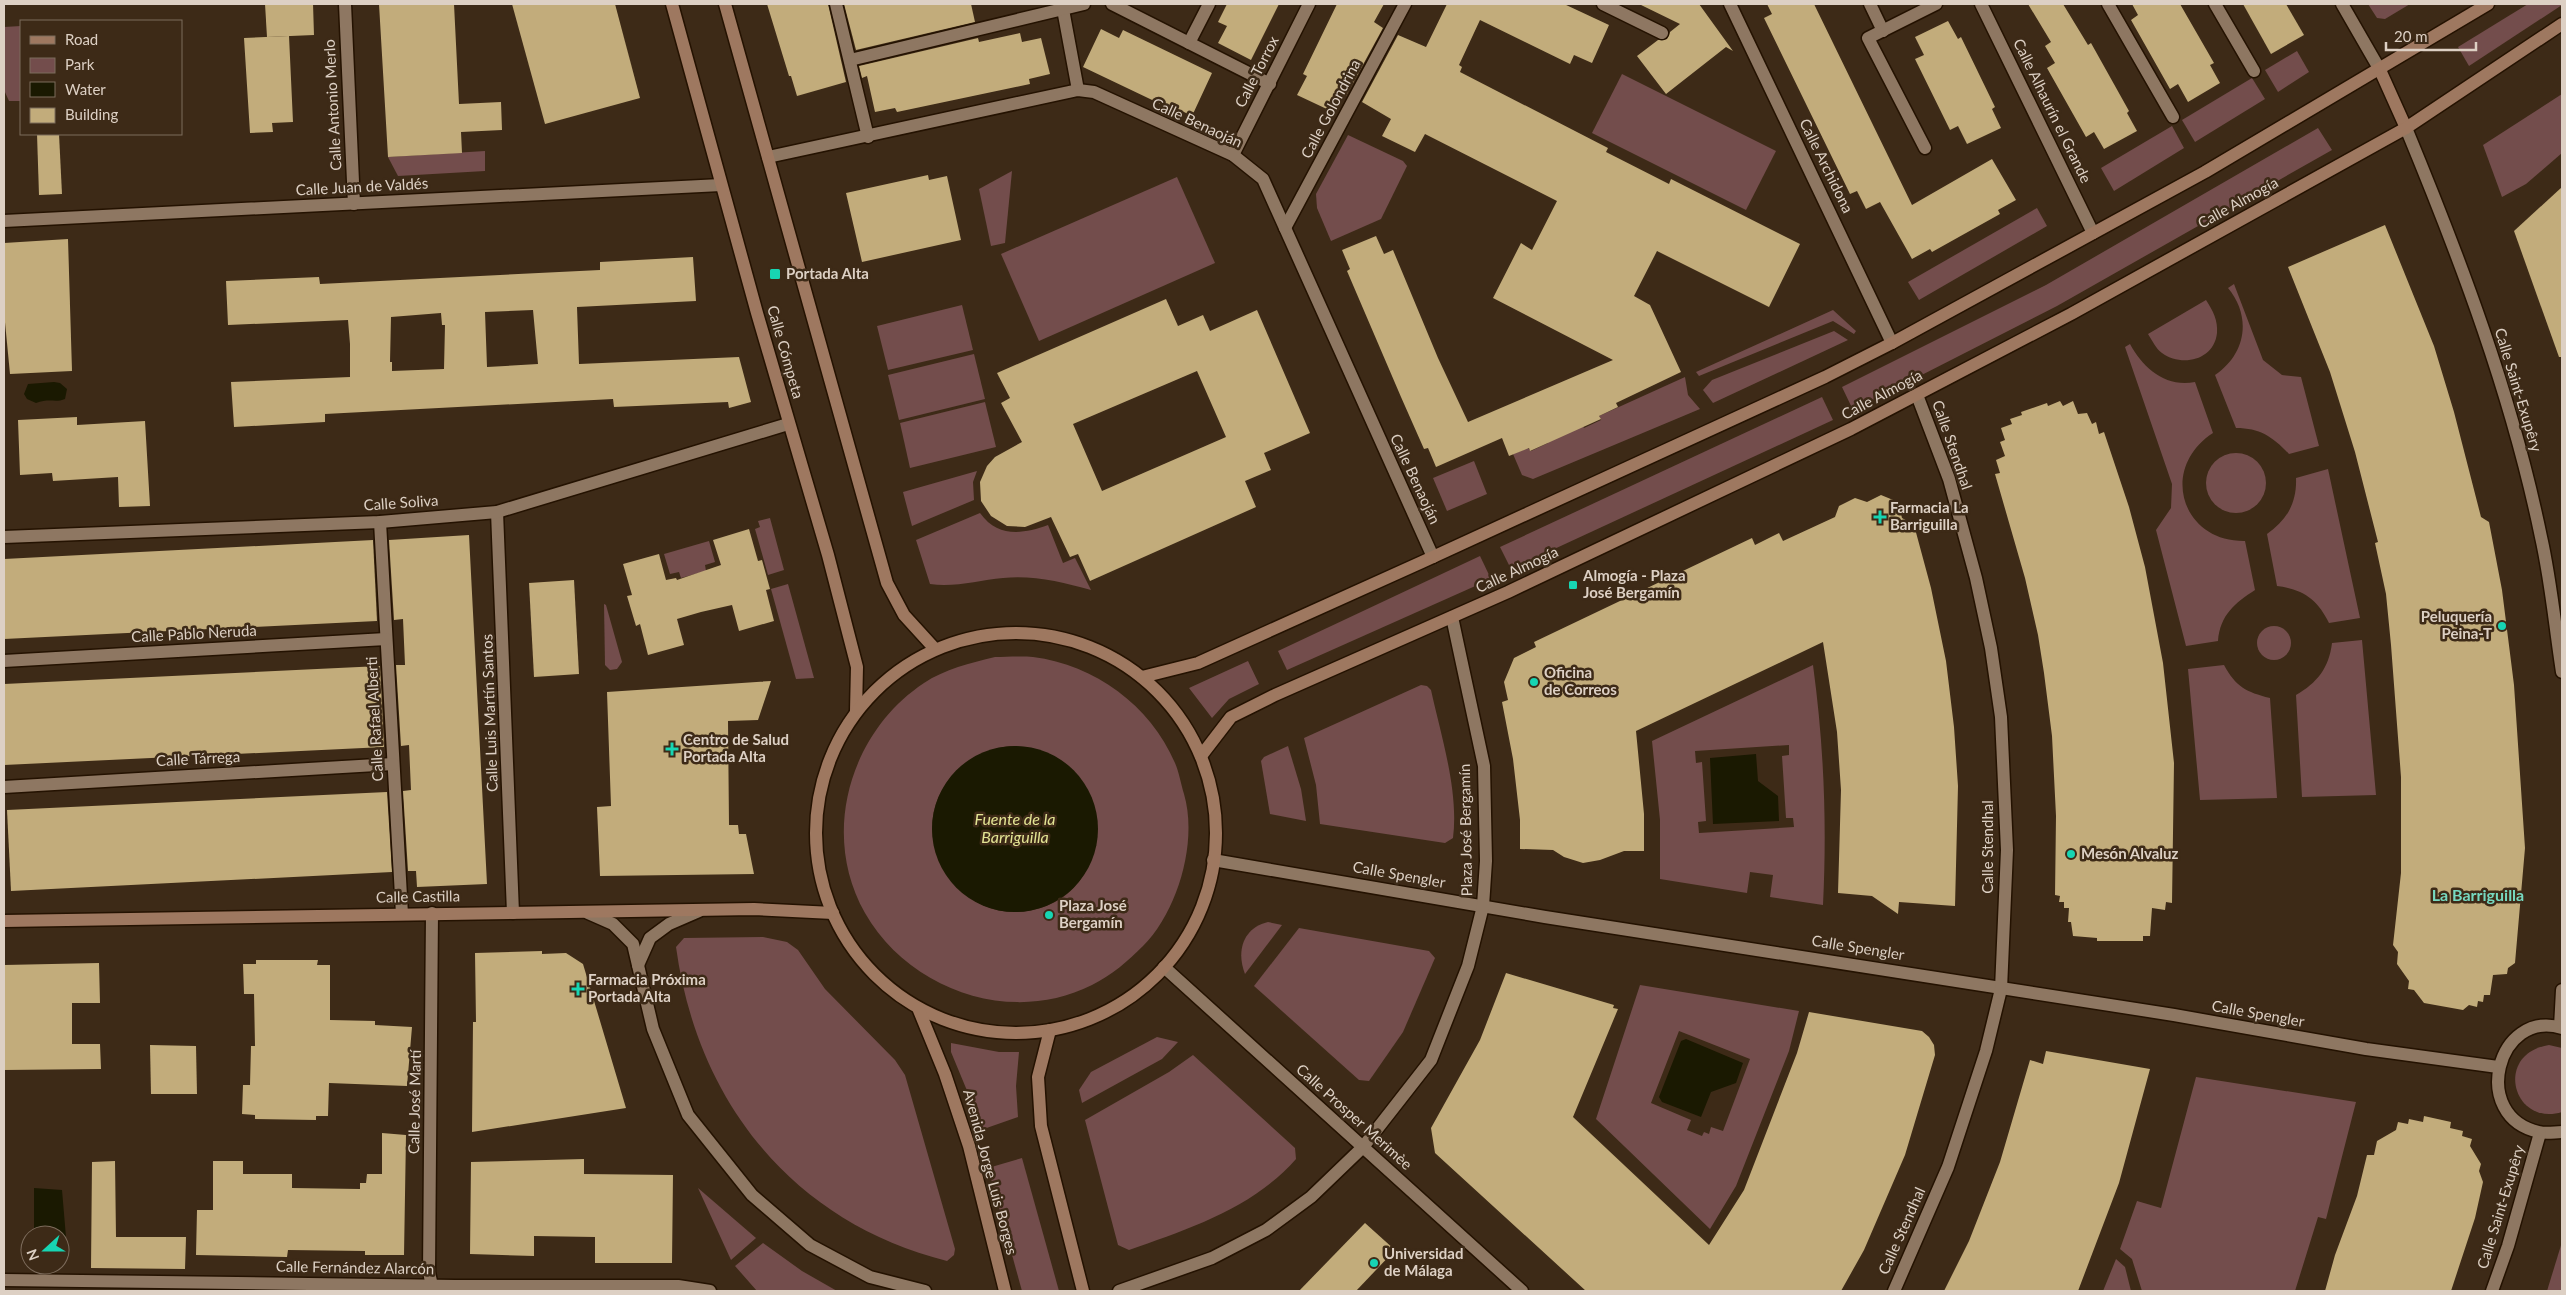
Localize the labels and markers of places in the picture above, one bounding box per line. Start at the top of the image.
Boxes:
place label: Portada Alta [786,264,869,282]
marker: Portada Alta [768,267,782,281]
place label: Farmacia La Barriguilla [1890,498,1969,533]
marker: Farmacia La Barriguilla [1874,511,1886,523]
place label: Almogía - Plaza José Bergamín [1582,566,1686,601]
marker: Almogía - Plaza José Bergamín [1567,579,1579,591]
place label: Peluquería Peina-T [2421,607,2492,642]
marker: Peluquería Peina-T [2496,620,2508,632]
place label: Oficina de Correos [1544,663,1617,698]
marker: Oficina de Correos [1528,676,1540,688]
place label: Centro de Salud Portada Alta [683,730,789,765]
marker: Centro de Salud Portada Alta [665,742,679,756]
place label: Mesón Alvaluz [2081,844,2178,862]
marker: Mesón Alvaluz [2065,848,2077,860]
place label: Plaza José Bergamín [1059,896,1127,931]
marker: Plaza José Bergamín [1043,909,1055,921]
place label: Farmacia Próxima Portada Alta [588,970,706,1005]
marker: Farmacia Próxima Portada Alta [572,983,584,995]
place label: Universidad de Málaga [1384,1244,1463,1279]
marker: Universidad de Málaga [1368,1257,1380,1269]

